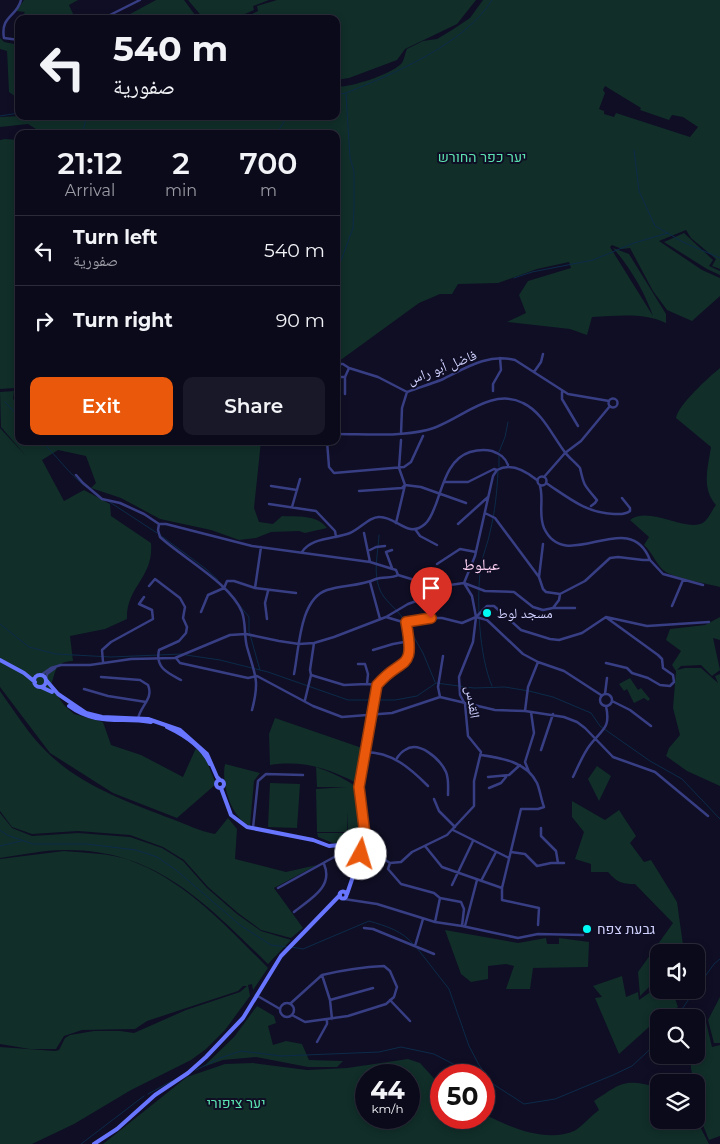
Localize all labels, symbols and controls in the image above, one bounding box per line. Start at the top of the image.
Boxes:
text: 540 m [113,27,228,70]
icon: left [30,35,95,100]
text: صفورية [113,73,175,100]
text: 21:12 [57,145,123,182]
text: 2 [172,145,190,182]
text: 700 [240,145,298,182]
park label: יער כפר החורש [438,148,526,166]
text: Arrival [65,181,115,200]
text: min [165,181,197,200]
text: m [260,181,277,200]
text: Turn left [73,226,158,249]
icon: left [30,237,58,265]
text: 540 m [264,239,325,262]
text: صفورية [73,251,118,270]
icon: right [30,307,58,335]
text: Turn right [73,309,173,332]
text: 90 m [276,309,325,332]
street label: فاضل أبو راس [405,346,479,388]
button: Exit [30,377,173,435]
button: Share [183,377,325,435]
district label: عيلوط [462,555,500,574]
pin [410,567,452,618]
icon: arrive [417,574,445,602]
place label: مسجد لوط [497,604,553,622]
marker: مسجد لوط [481,607,493,619]
street label: القدس [462,685,484,719]
position arrow [334,827,386,879]
place label: גבעת צפח [597,920,655,938]
marker: גבעת צפח [581,923,593,935]
map controls [650,944,705,1129]
button: sound [650,944,705,999]
button: search [650,1009,705,1064]
speed limit sign: 50 [430,1064,495,1129]
button: layers [650,1074,705,1129]
text: 44 [370,1075,405,1105]
park label: יער ציפורי [207,1094,265,1112]
text: km/h [371,1101,404,1116]

